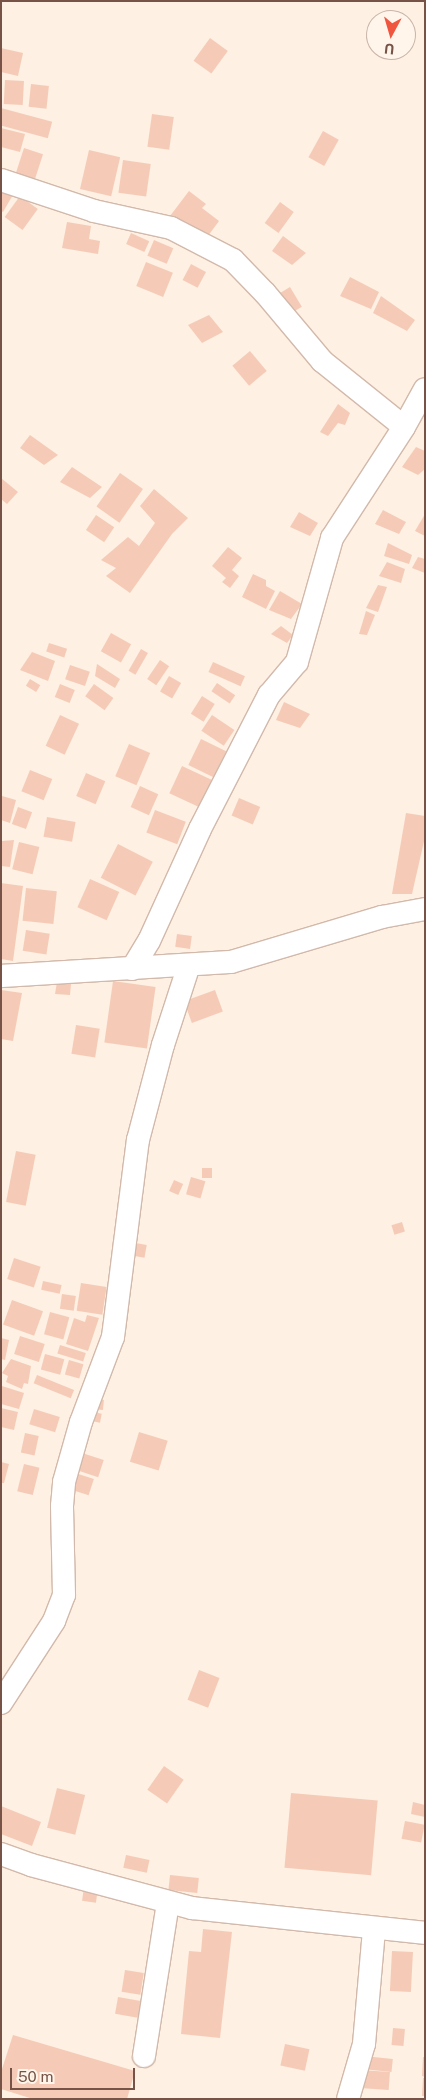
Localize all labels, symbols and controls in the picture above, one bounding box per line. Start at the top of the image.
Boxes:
north arrow [366,10,416,60]
text: U [384,40,395,57]
scale bar [12,2058,138,2090]
text: 50 m [18,2068,53,2085]

